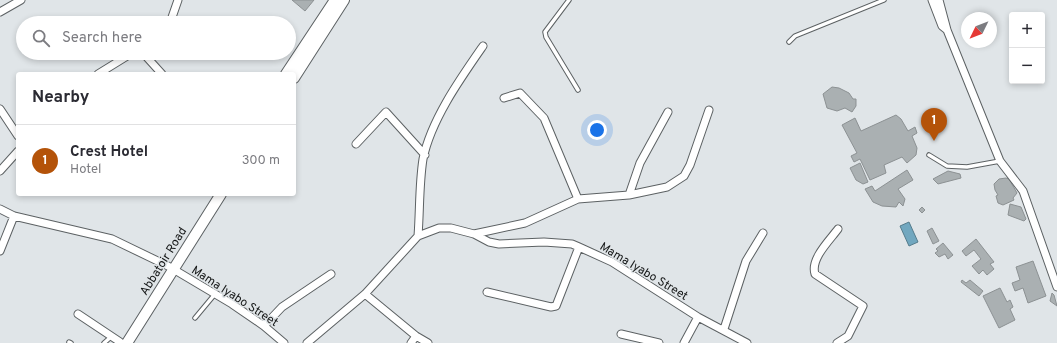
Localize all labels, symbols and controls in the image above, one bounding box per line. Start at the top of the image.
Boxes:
north arrow [961,12,997,48]
map controls [1009,12,1045,84]
button: + [1009,12,1045,48]
search box [16,16,296,60]
icon: search [30,27,52,49]
text: Search here [62,29,142,48]
button: − [1009,48,1045,84]
text: Nearby [32,87,89,109]
pin: 1 [921,108,947,141]
your location [587,120,607,140]
text: Crest Hotel [70,143,148,162]
text: 1 [42,153,48,169]
text: 300 m [242,153,280,169]
text: Hotel [70,162,101,178]
street label: Abbatoir Road [137,224,191,299]
street label: Mama Iyabo Street [596,239,691,305]
street label: Mama Iyabo Street [188,263,281,331]

